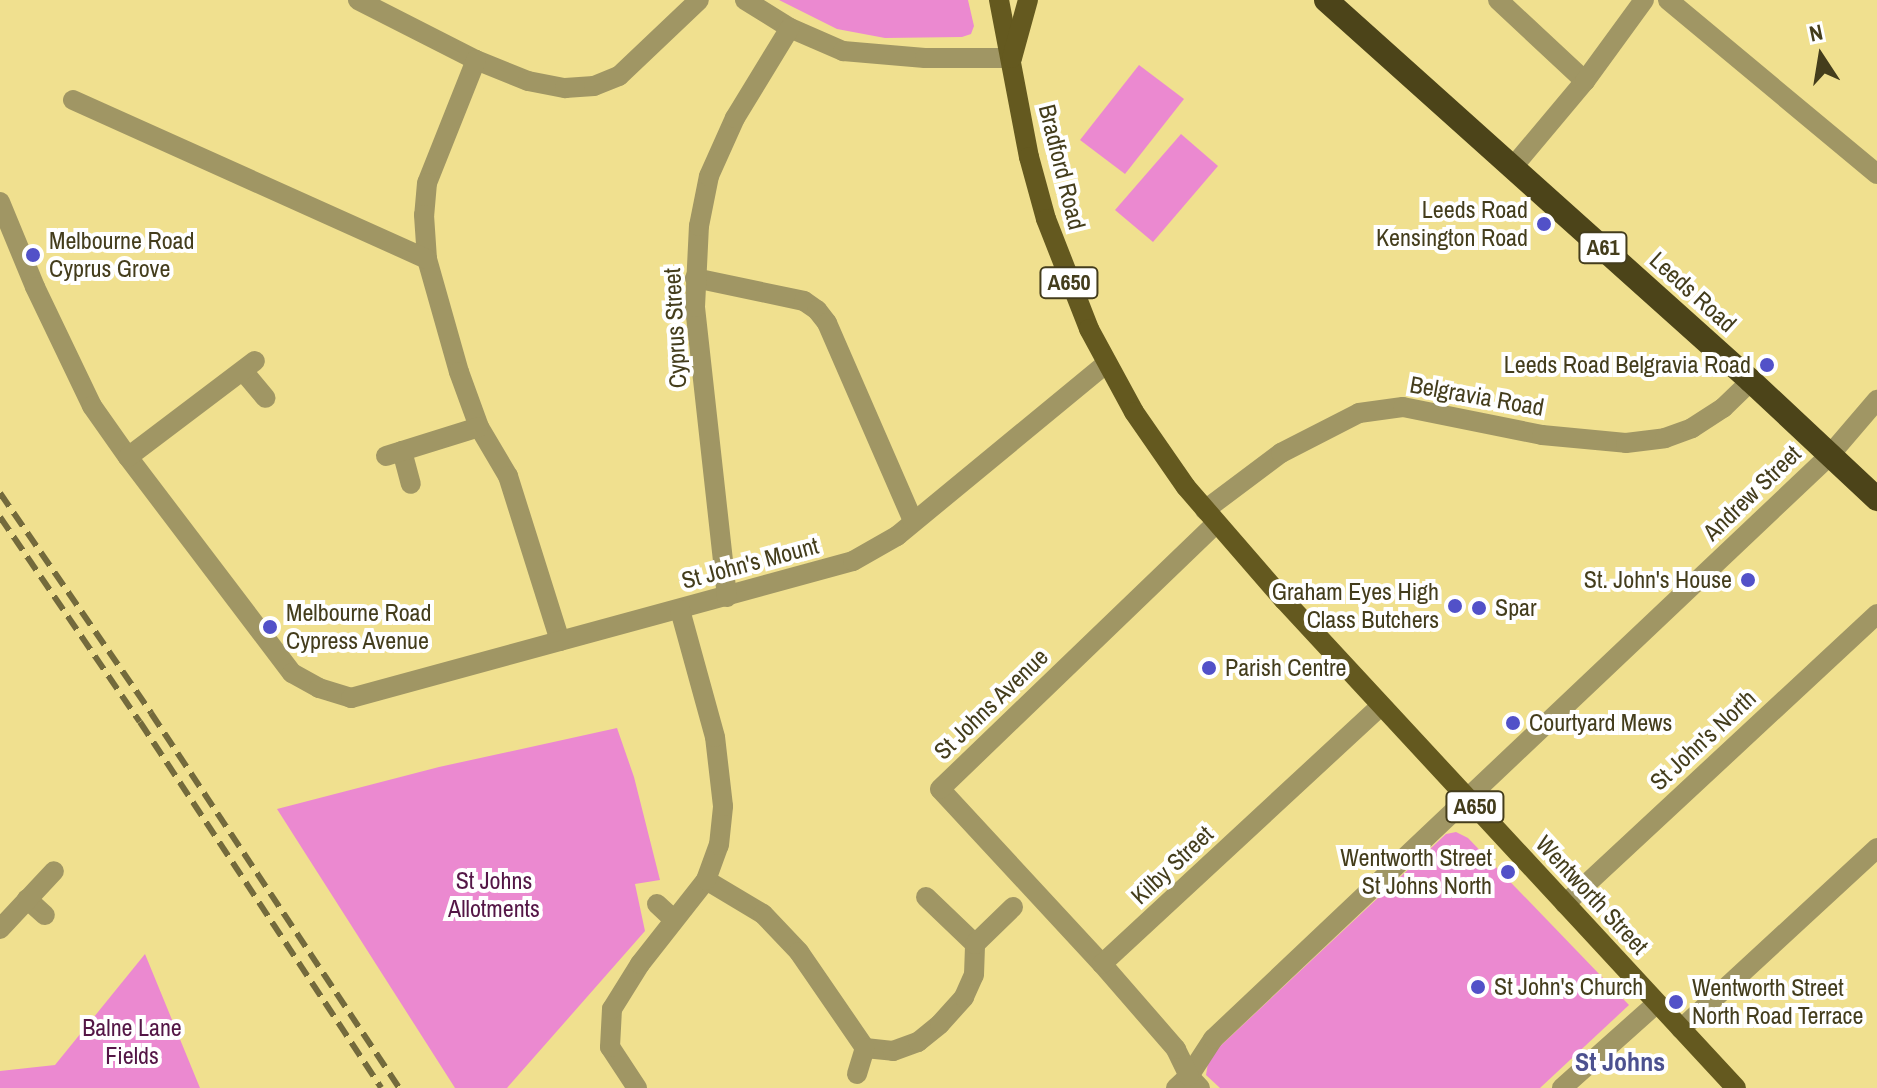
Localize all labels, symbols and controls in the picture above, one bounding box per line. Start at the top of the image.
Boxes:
north arrow [1781,16,1861,96]
text: N [1807,16,1826,49]
street label: Bradford Road [1033,101,1091,233]
place label: Leeds Road Kensington Road [1376,196,1528,252]
marker: Leeds Road Kensington Road [1535,215,1553,233]
place label: Melbourne Road Cyprus Grove [49,227,194,283]
road number: A61 [1577,230,1629,266]
marker: Melbourne Road Cyprus Grove [24,246,42,264]
street label: Leeds Road [1644,246,1742,338]
road number: A650 [1039,265,1099,301]
street label: Cyprus Street [657,267,693,389]
place label: Leeds Road Belgravia Road [1504,351,1751,379]
marker: Leeds Road Belgravia Road [1758,356,1776,374]
street label: Belgravia Road [1408,370,1546,422]
street label: Andrew Street [1697,439,1807,547]
street label: St John's Mount [678,531,822,595]
place label: St. John's House [1584,566,1732,594]
marker: St. John's House [1739,571,1757,589]
place label: Graham Eyes High Class Butchers [1272,578,1439,634]
place label: Spar [1495,594,1537,622]
marker: Graham Eyes High Class Butchers [1446,597,1464,615]
place label: Melbourne Road Cypress Avenue [286,599,431,655]
marker: Spar [1470,599,1488,617]
marker: Melbourne Road Cypress Avenue [261,618,279,636]
street label: St Johns Avenue [928,642,1054,766]
place label: Parish Centre [1225,654,1346,682]
marker: Parish Centre [1200,659,1218,677]
street label: St John's North [1644,684,1762,796]
place label: Courtyard Mews [1529,709,1672,737]
marker: Courtyard Mews [1504,714,1522,732]
road number: A650 [1445,789,1505,825]
street label: Kilby Street [1125,820,1219,910]
street label: Wentworth Street [1530,830,1654,960]
place label: Wentworth Street St Johns North [1340,844,1492,900]
marker: Wentworth Street St Johns North [1499,863,1517,881]
park label: St Johns Allotments [448,867,540,923]
place label: St John's Church [1494,973,1643,1001]
place label: Wentworth Street North Road Terrace [1692,974,1864,1030]
marker: St John's Church [1469,978,1487,996]
marker: Wentworth Street North Road Terrace [1667,993,1685,1011]
park label: Balne Lane Fields [82,1014,182,1070]
district label: St Johns [1575,1046,1665,1078]

